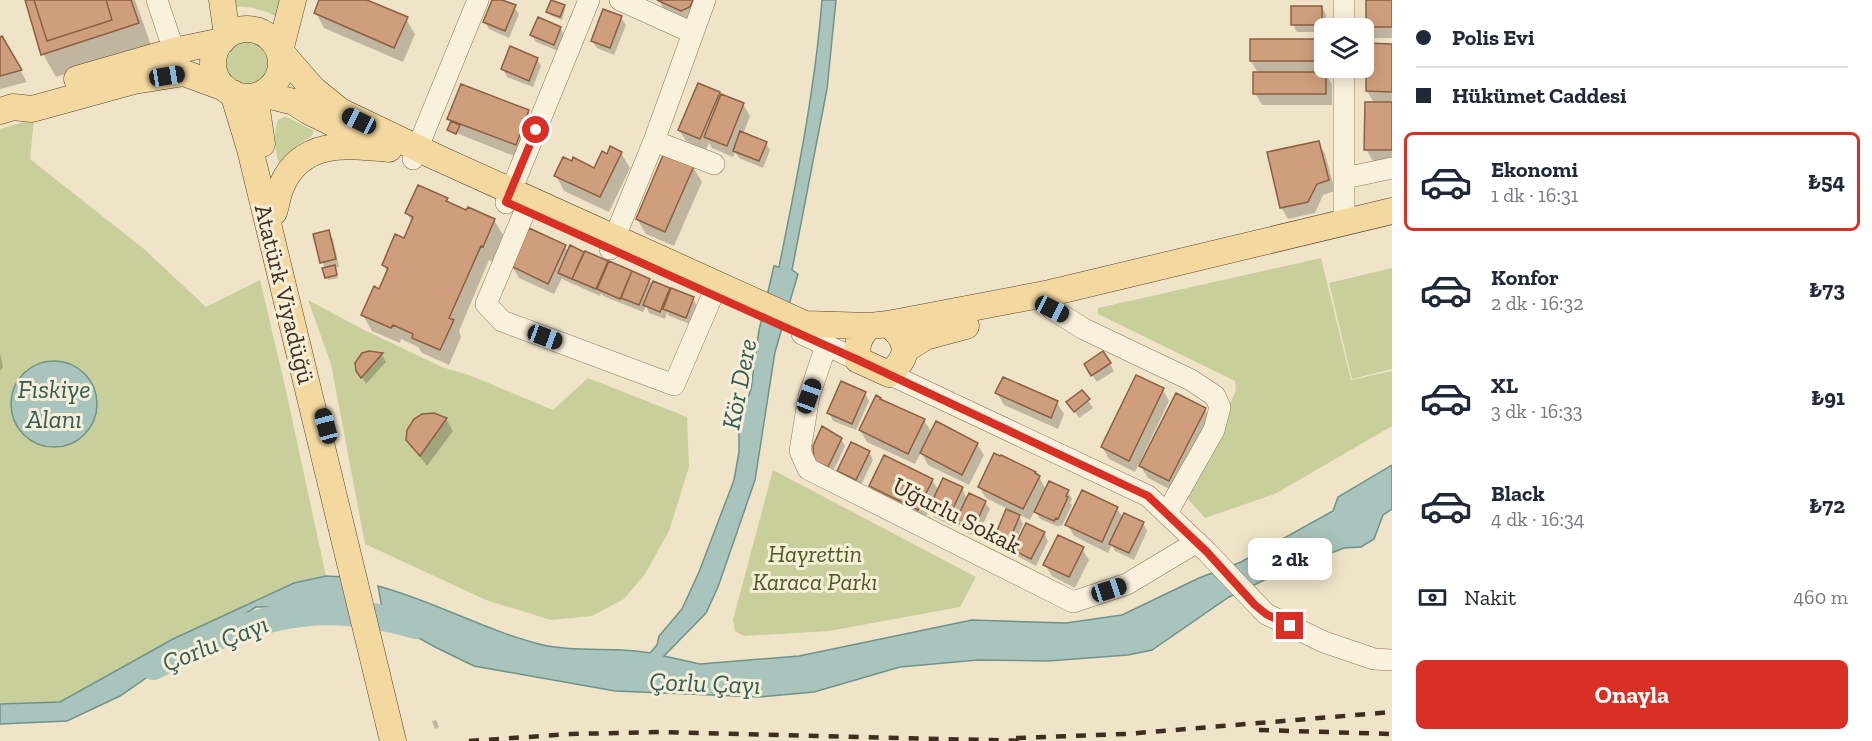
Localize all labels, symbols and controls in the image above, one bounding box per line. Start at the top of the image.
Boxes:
map controls [1314,18,1374,78]
button: layers [1314,18,1374,78]
text: Polis Evi [1452,24,1535,51]
car [148,64,186,88]
text: Hükümet Caddesi [1452,82,1627,109]
car [339,105,379,137]
route start [522,116,549,143]
icon: car [1419,155,1473,209]
text: Ekonomi [1491,156,1578,183]
text: ₺54 [1808,168,1845,195]
text: 1 dk · 16:31 [1491,183,1578,207]
street label: Atatürk Viyadüğü [249,201,321,387]
icon: car [1419,263,1473,317]
text: Konfor [1491,264,1559,291]
text: ₺73 [1809,276,1845,303]
text: 2 dk · 16:32 [1491,291,1584,315]
car [1032,293,1072,325]
car [525,322,565,352]
water label: Kör Dere [715,336,763,432]
icon: car [1419,371,1473,425]
text: XL [1491,372,1518,399]
water label: Fıskiye Alanı [17,373,91,435]
car [794,376,824,416]
text: ₺91 [1811,384,1845,411]
text: 3 dk · 16:33 [1491,399,1583,423]
car [313,406,339,446]
street label: Uğurlu Sokak [888,470,1026,560]
icon: car [1419,479,1473,533]
text: Black [1491,480,1545,507]
text: ₺72 [1809,492,1845,519]
text: 4 dk · 16:34 [1491,507,1585,531]
park label: Hayrettin Karaca Parkı [752,539,878,596]
callout: 2 dk [1248,539,1332,581]
text: 2 dk [1272,547,1308,571]
car [1089,576,1129,604]
icon: cash [1416,581,1449,614]
text: Nakit [1464,584,1516,611]
text: 460 m [1793,585,1848,609]
water label: Çorlu Çayı [157,607,273,679]
route end [1276,612,1303,639]
button: Onayla [1416,660,1848,729]
water label: Çorlu Çayı [649,665,761,701]

